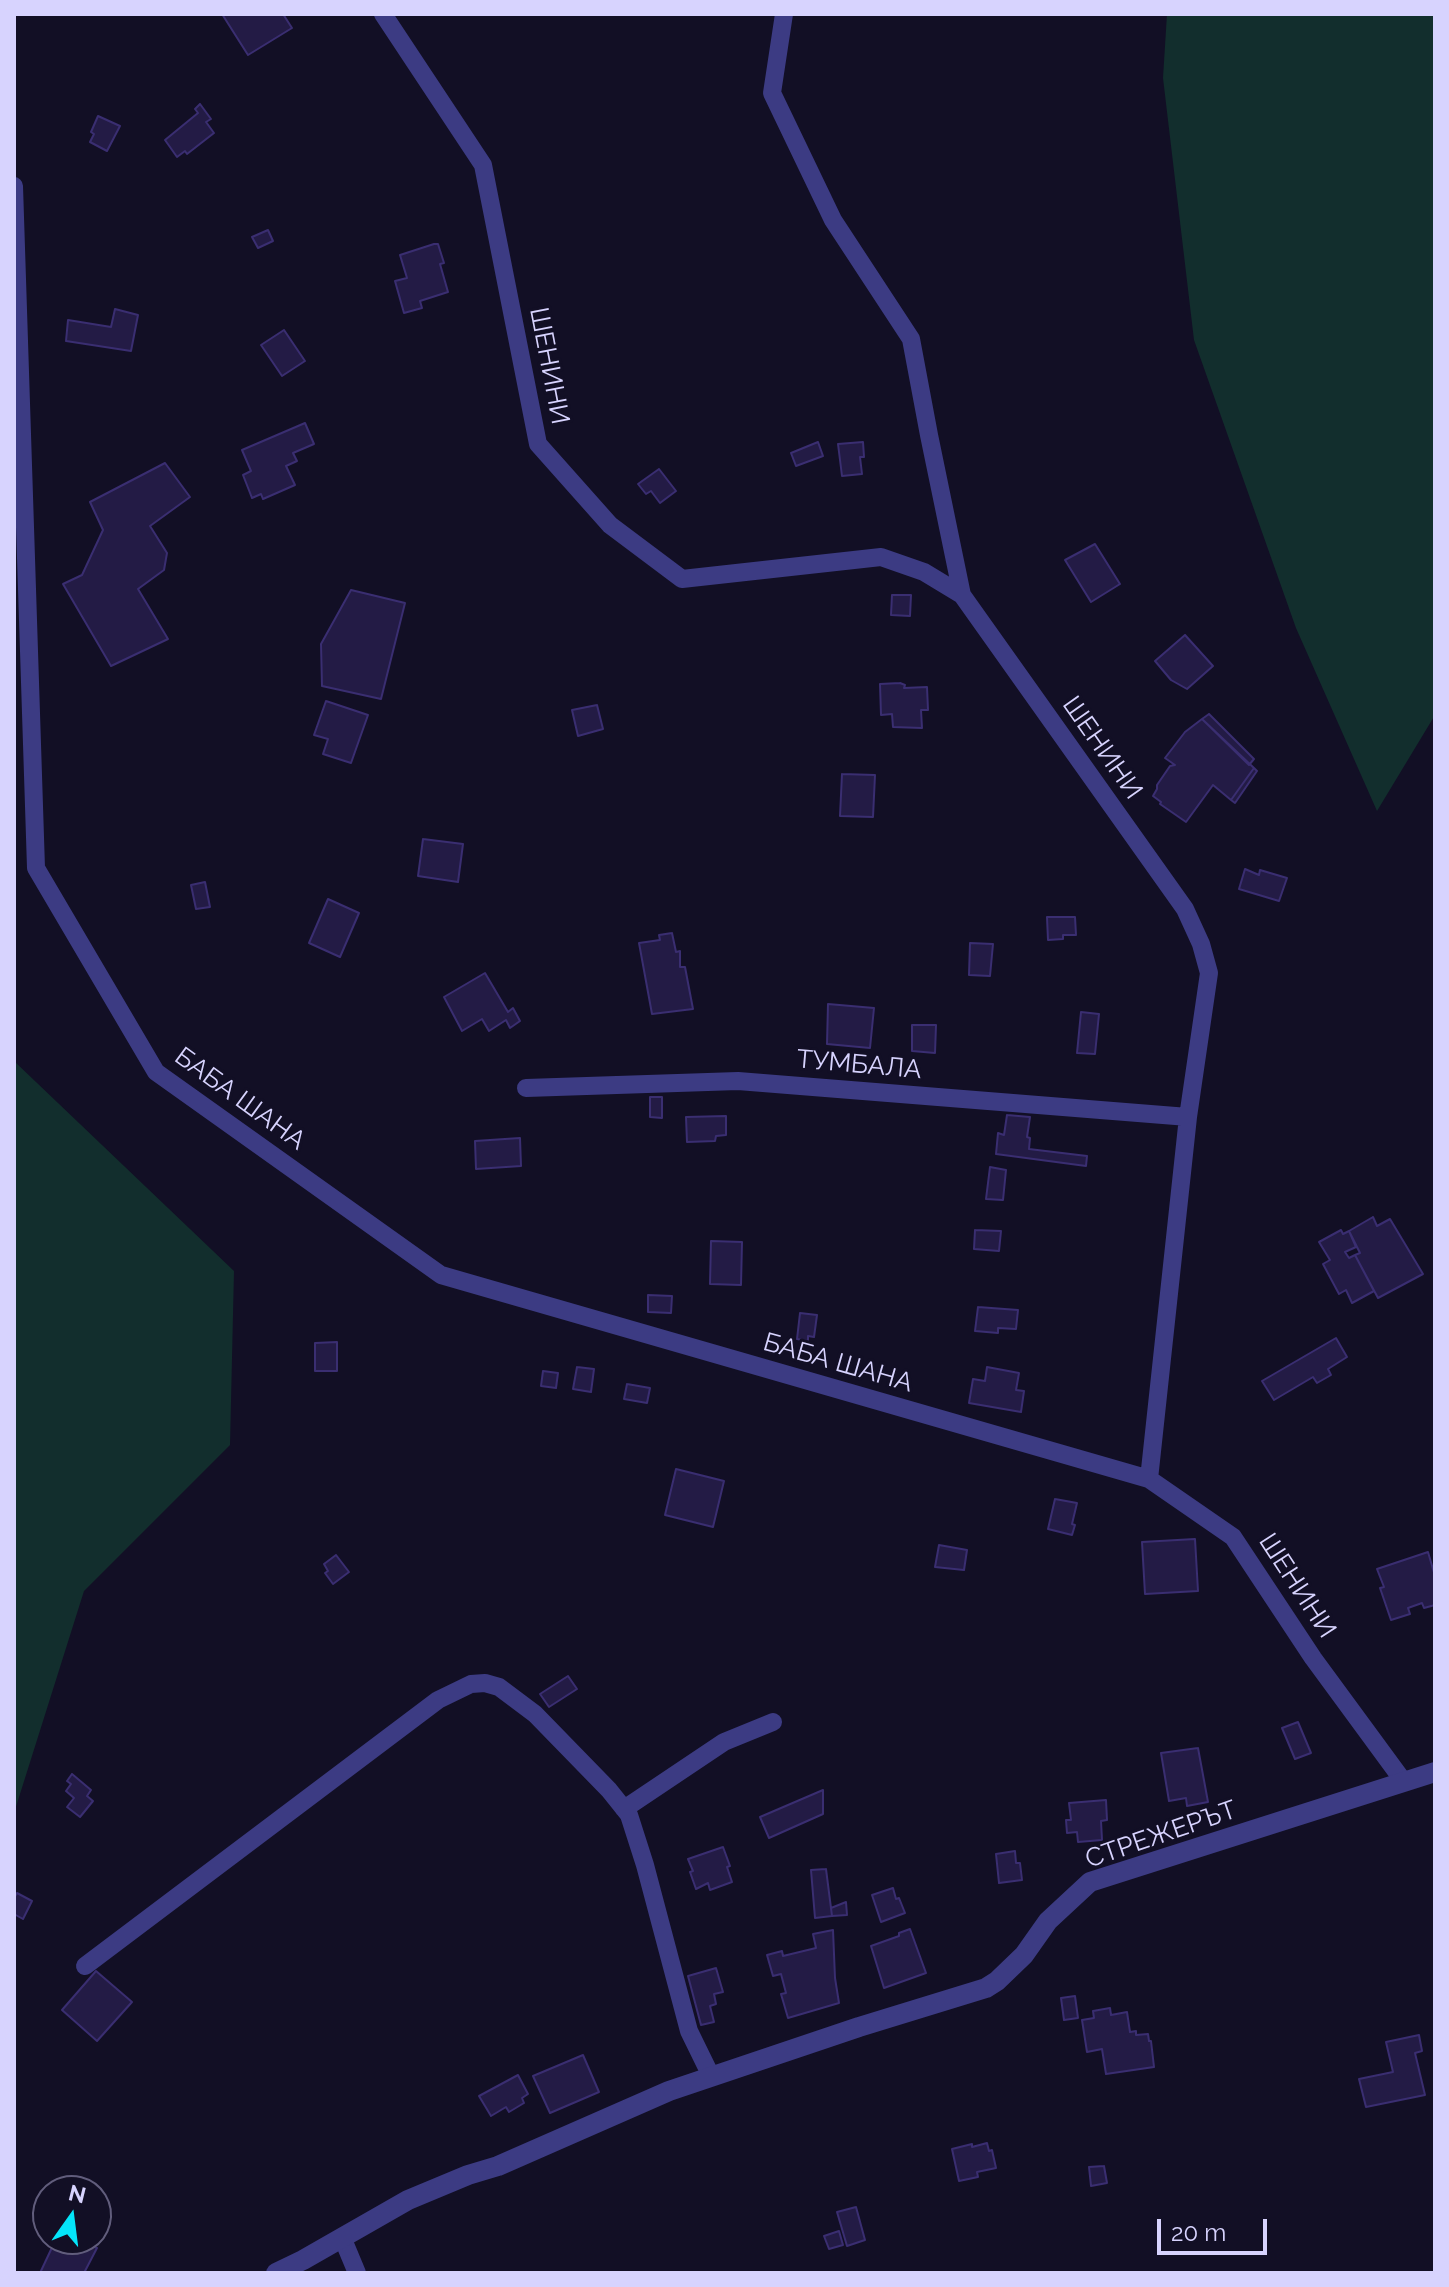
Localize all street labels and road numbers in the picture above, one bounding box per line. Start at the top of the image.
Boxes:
street label: ШЕНИНИ [522,305,576,427]
street label: ШЕНИНИ [1055,691,1149,805]
street label: БАБА ШАНА [169,1041,311,1157]
street label: ТУМБАЛА [795,1044,923,1086]
street label: БАБА ШАНА [760,1327,916,1399]
street label: ШЕНИНИ [1252,1528,1342,1644]
street label: СТРЕЖЕРЪТ [1081,1795,1241,1875]

